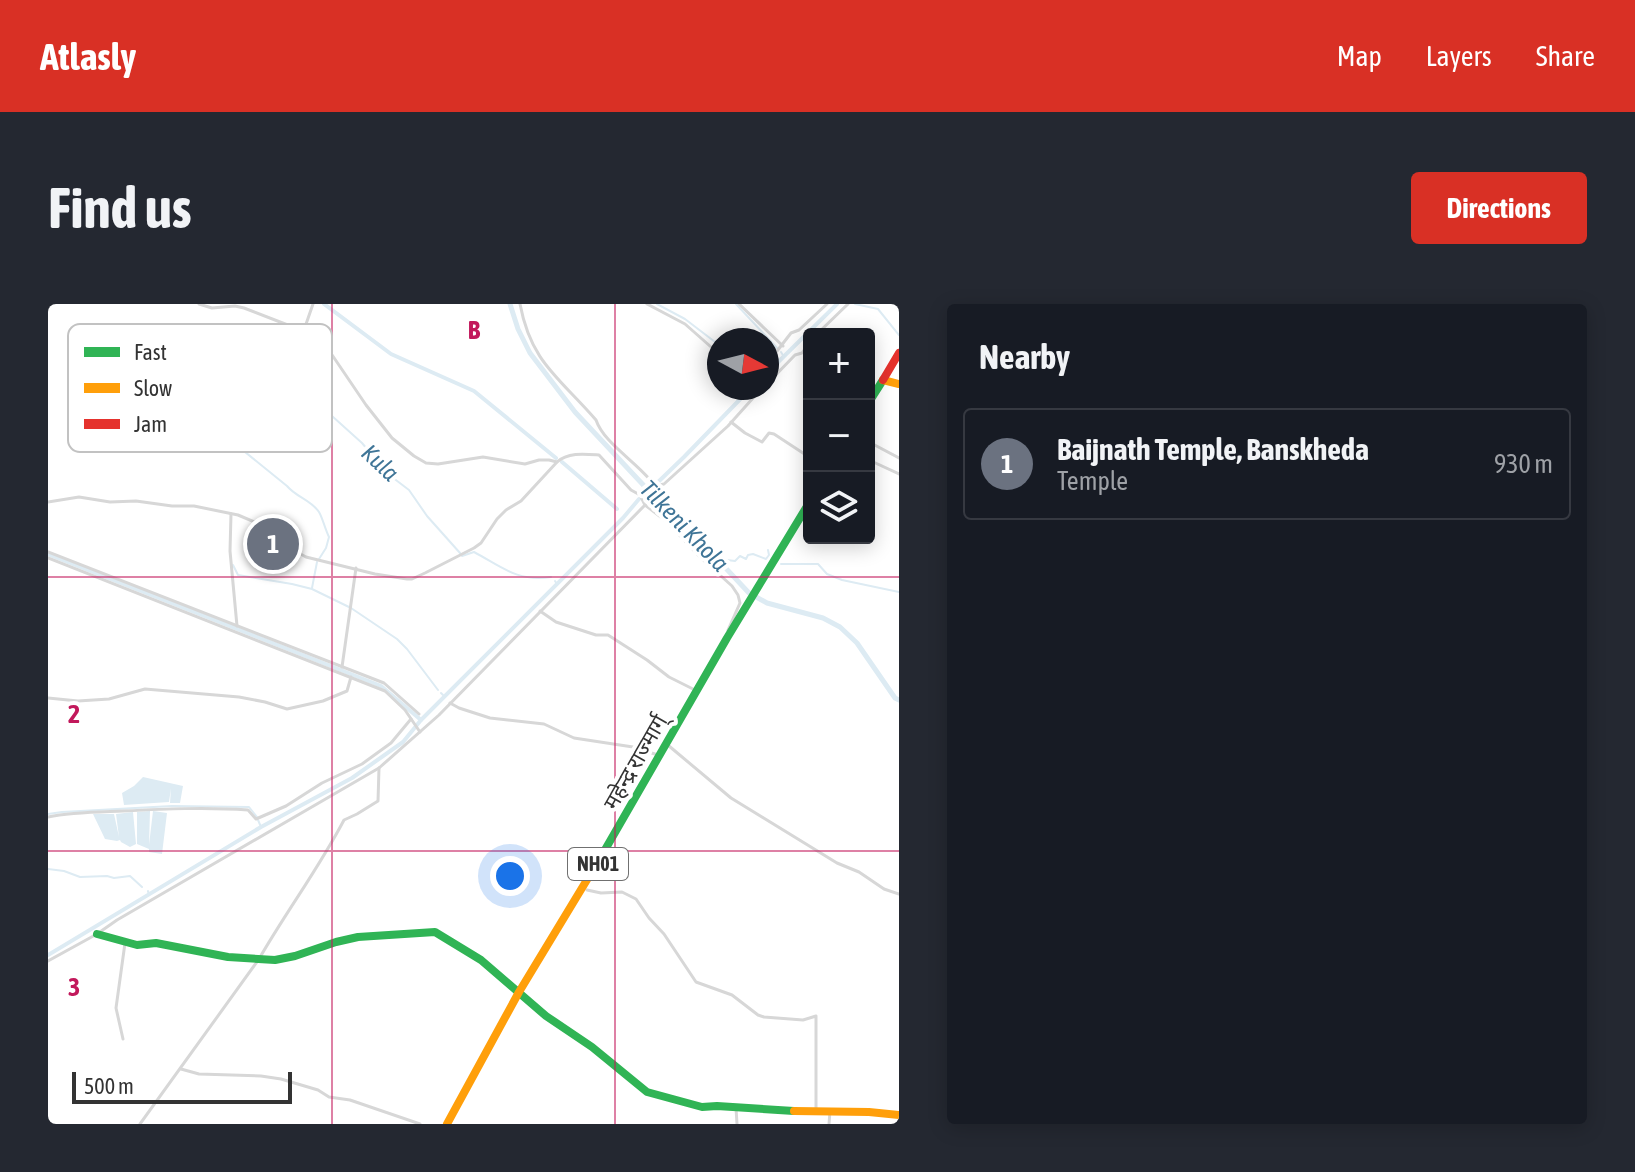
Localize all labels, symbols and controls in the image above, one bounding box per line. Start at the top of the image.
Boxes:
text: Atlasly [40,35,136,78]
text: Map [1337,40,1382,72]
text: Layers [1426,40,1492,72]
text: Share [1536,40,1595,72]
button: Directions [1411,172,1587,244]
text: Find us [48,176,192,240]
text: B [468,315,481,345]
legend [68,324,332,452]
north arrow [707,328,779,400]
map controls [803,328,875,544]
button: + [803,328,875,400]
text: Nearby [979,337,1070,376]
text: Fast [134,339,167,365]
text: Slow [134,375,172,401]
button: − [803,400,875,472]
text: Jam [134,411,167,437]
text: Baijnath Temple, Banskheda [1057,432,1369,466]
water label: Kula [356,439,404,486]
text: 1 [1001,449,1013,479]
text: 930 m [1494,449,1553,479]
text: Temple [1057,466,1128,496]
button: layers [803,472,875,544]
water label: Tilkeni Khola [635,475,734,576]
pin: 1 [247,514,299,574]
text: 2 [68,699,80,729]
street label: महेन्द्र राज्मार्ग् [598,708,675,814]
road number: NH01 [568,848,628,880]
your location [490,856,530,896]
text: 3 [68,972,80,1002]
scale bar [72,1068,292,1104]
text: 500 m [84,1073,134,1099]

